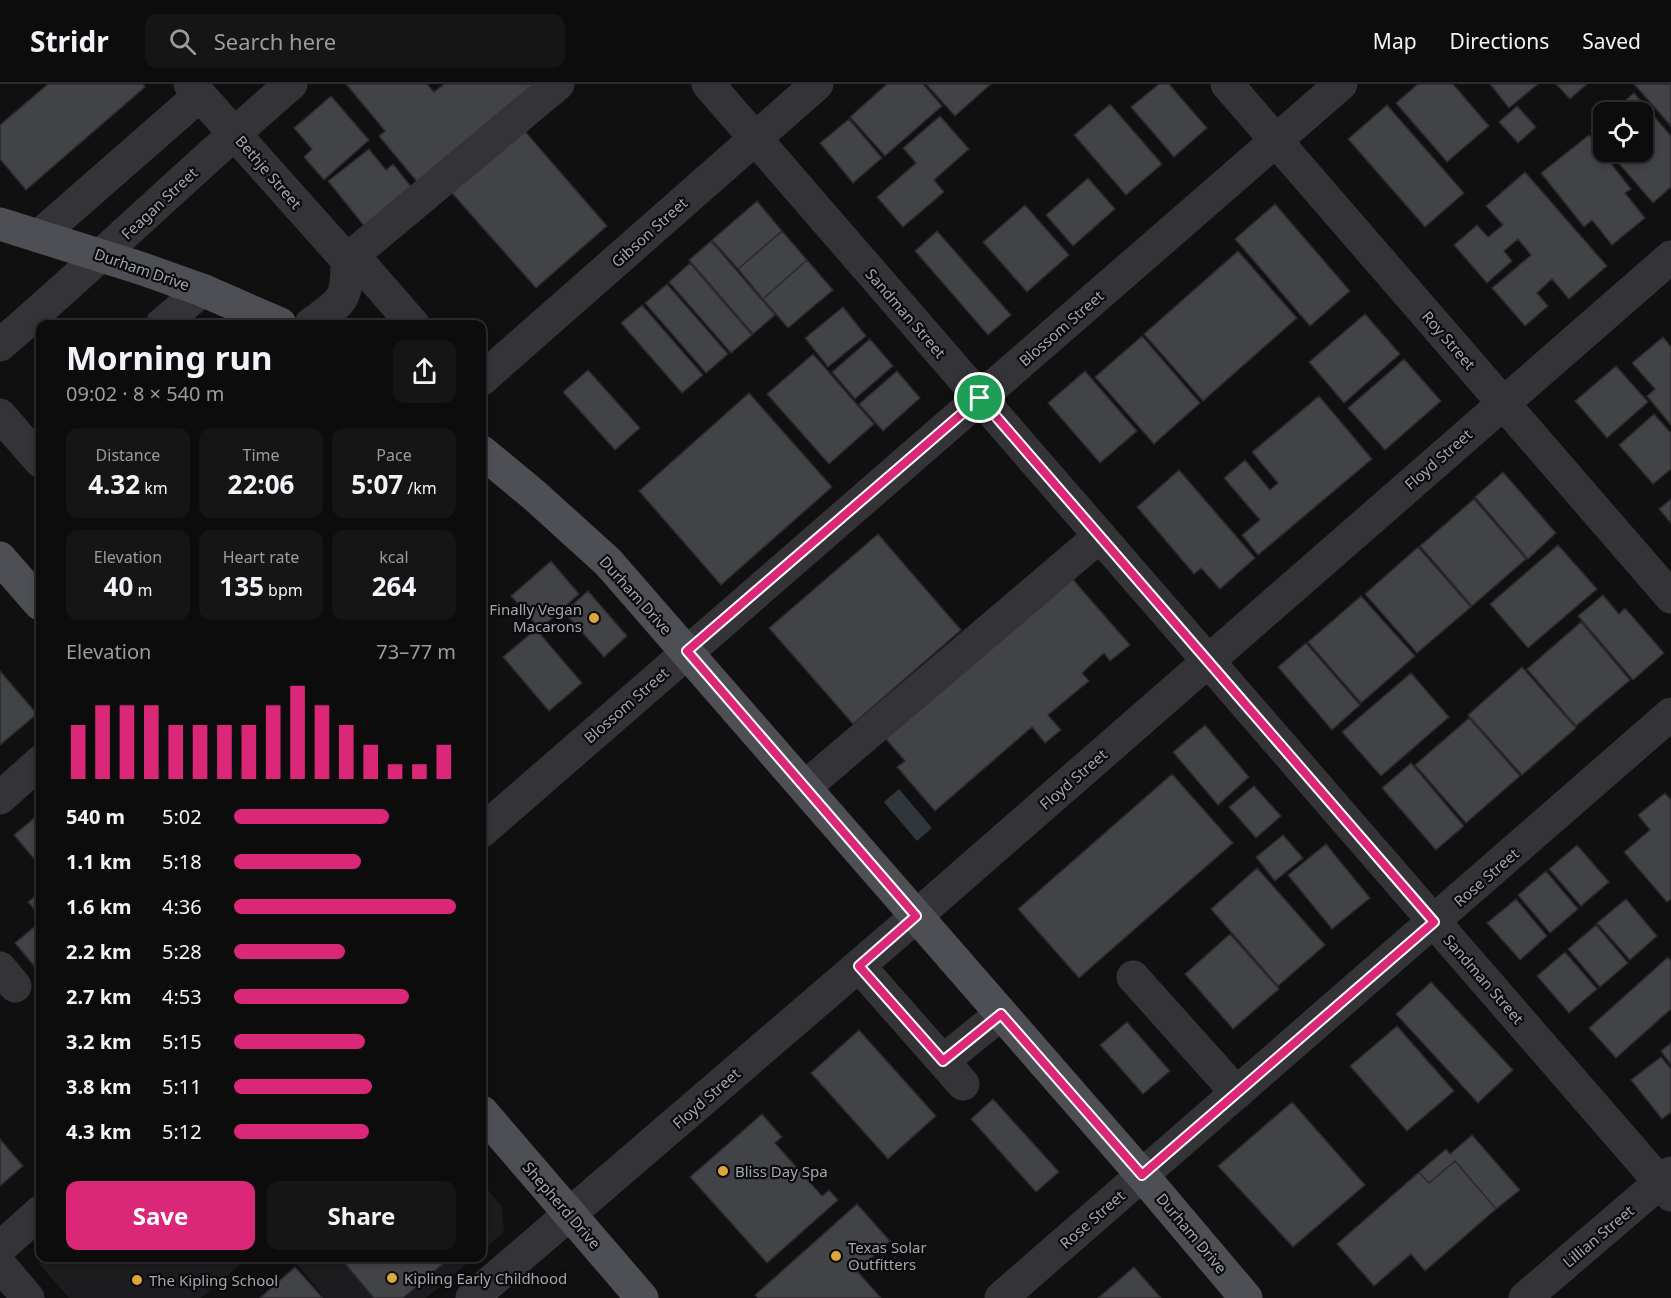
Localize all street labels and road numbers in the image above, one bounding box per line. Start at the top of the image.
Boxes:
street label: Bethje Street [232,131,307,213]
street label: Feagan Street [117,162,202,244]
street label: Gibson Street [607,192,692,271]
street label: Durham Drive [92,243,192,295]
street label: Sandman Street [862,264,951,363]
street label: Blossom Street [1014,285,1108,370]
street label: Roy Street [1418,306,1480,374]
street label: Floyd Street [1400,424,1476,494]
street label: Durham Drive [595,551,677,639]
street label: Blossom Street [579,662,673,747]
street label: Floyd Street [1035,744,1111,814]
street label: Rose Street [1449,843,1523,911]
street label: Sandman Street [1440,930,1529,1029]
street label: Floyd Street [668,1063,744,1133]
street label: Shepherd Drive [519,1157,605,1253]
street label: Rose Street [1055,1185,1129,1253]
street label: Durham Drive [1152,1189,1232,1277]
street label: Lillian Street [1558,1200,1638,1272]

